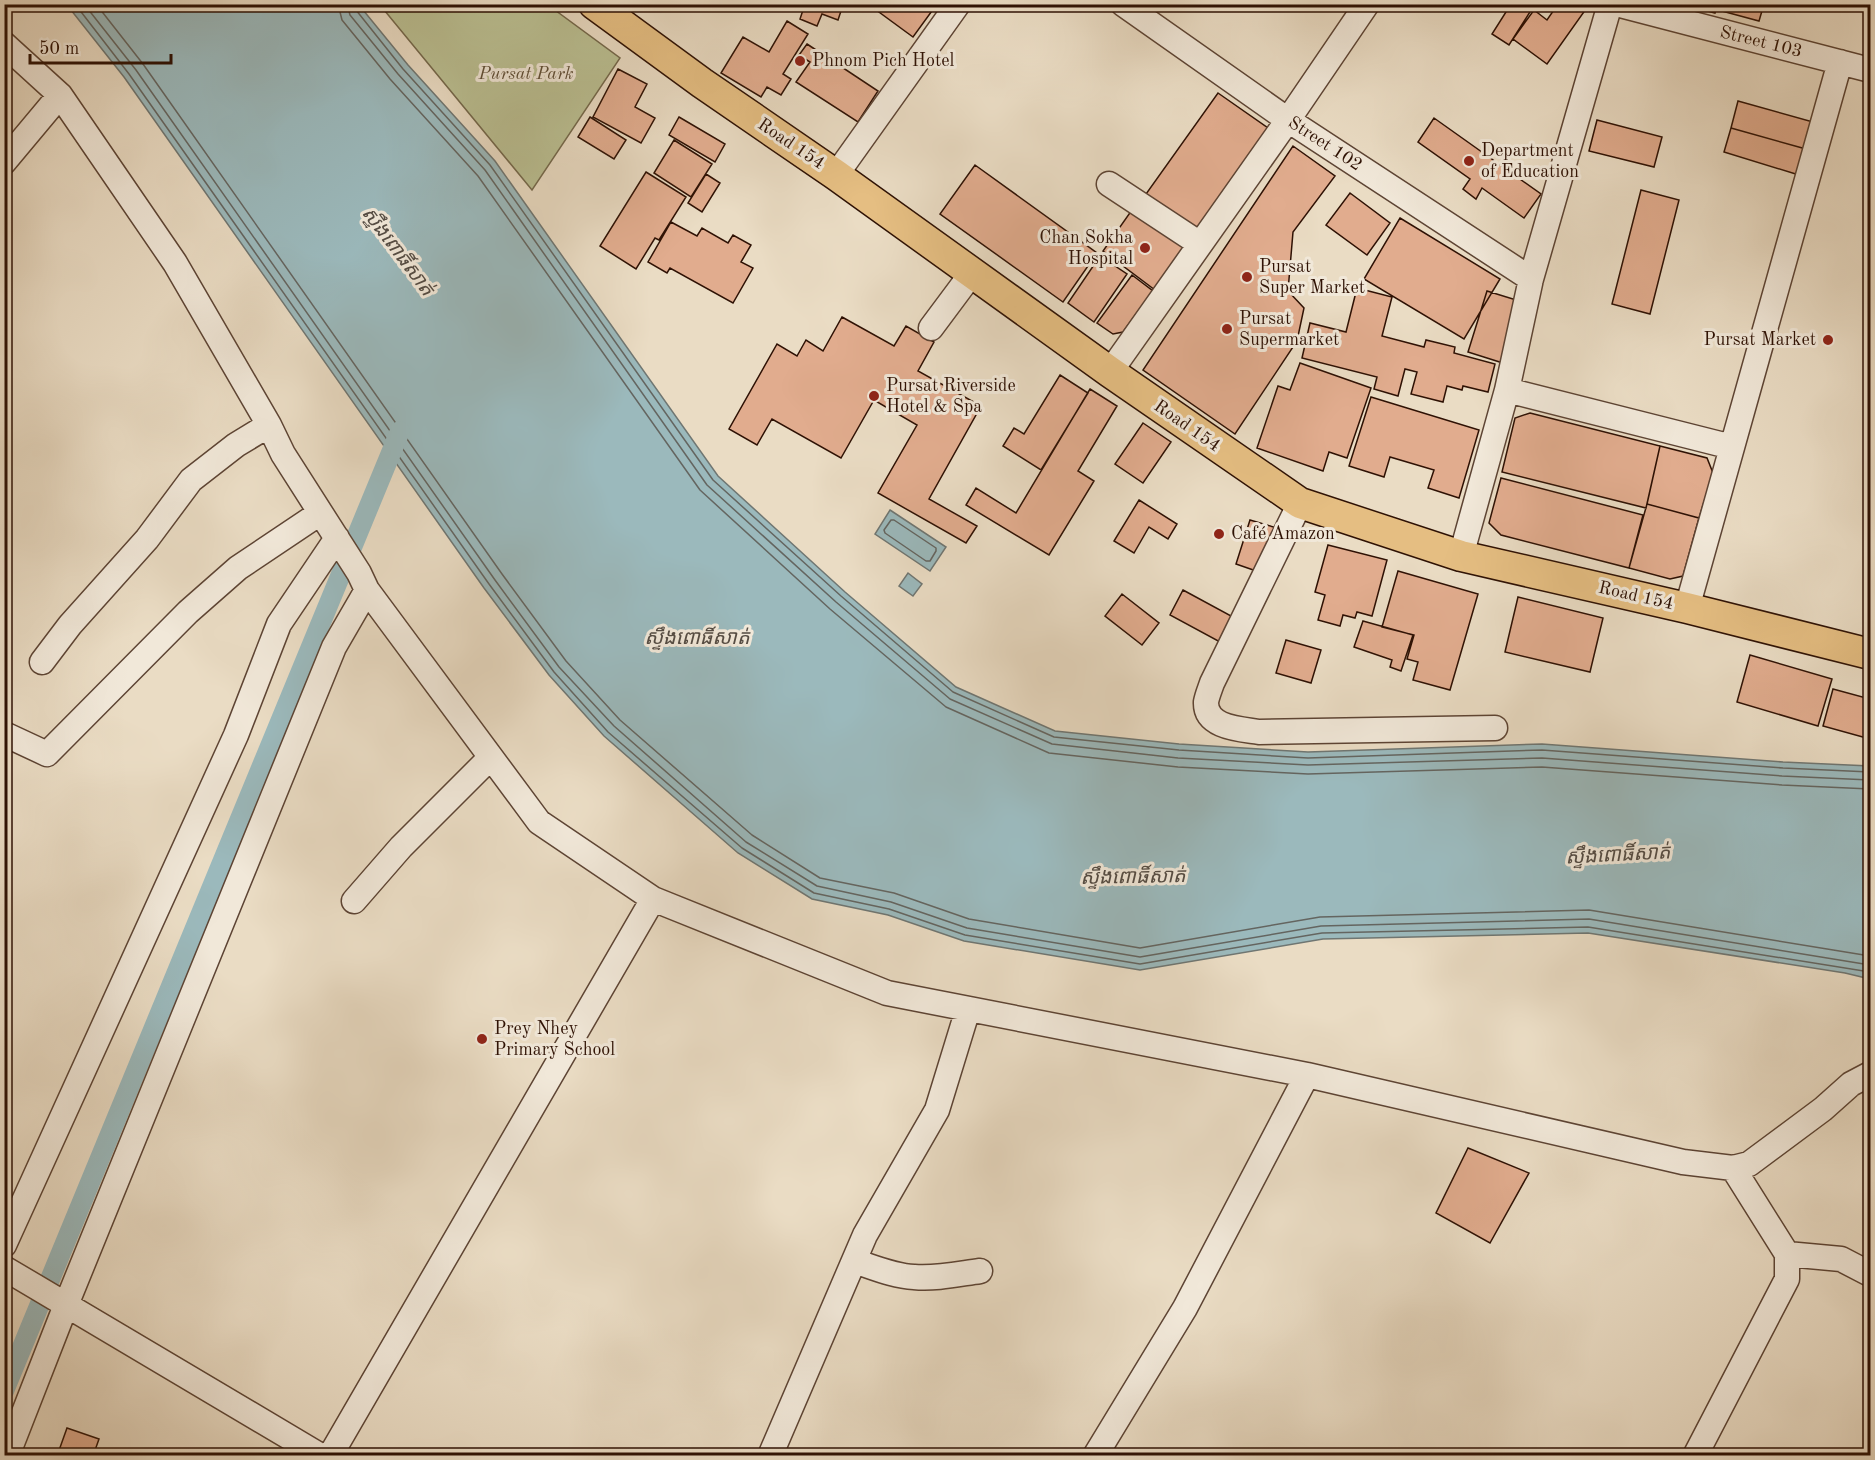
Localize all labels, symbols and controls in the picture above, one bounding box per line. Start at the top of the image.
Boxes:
street label: Street 103 [1718,23,1804,61]
scale bar [30,27,171,65]
text: 50 m [39,40,79,58]
place label: Phnom Pich Hotel [812,52,954,70]
marker: Phnom Pich Hotel [793,54,807,68]
park label: Pursat Park [477,65,574,83]
street label: Street 102 [1285,114,1365,174]
street label: Road 154 [754,115,828,173]
place label: Department of Education [1481,142,1579,181]
marker: Department of Education [1462,154,1476,168]
water label: ស្ទឹងពោធិ៍សាត់ [357,202,440,301]
place label: Chan Sokha Hospital [1039,229,1133,268]
marker: Chan Sokha Hospital [1138,241,1152,255]
place label: Pursat Super Market [1259,258,1365,297]
marker: Pursat Super Market [1240,270,1254,284]
place label: Pursat Supermarket [1239,310,1339,349]
marker: Pursat Supermarket [1220,322,1234,336]
place label: Pursat Market [1703,331,1816,349]
marker: Pursat Market [1821,333,1835,347]
place label: Pursat Riverside Hotel & Spa [886,377,1016,416]
marker: Pursat Riverside Hotel & Spa [867,389,881,403]
street label: Road 154 [1151,397,1223,455]
place label: Café Amazon [1231,525,1335,543]
marker: Café Amazon [1212,527,1226,541]
street label: Road 154 [1597,579,1675,613]
water label: ស្ទឹងពោធិ៍សាត់ [644,626,751,650]
water label: ស្ទឹងពោធិ៍សាត់ [1565,840,1672,869]
water label: ស្ទឹងពោធិ៍សាត់ [1080,864,1187,889]
place label: Prey Nhey Primary School [494,1020,615,1059]
marker: Prey Nhey Primary School [475,1032,489,1046]

